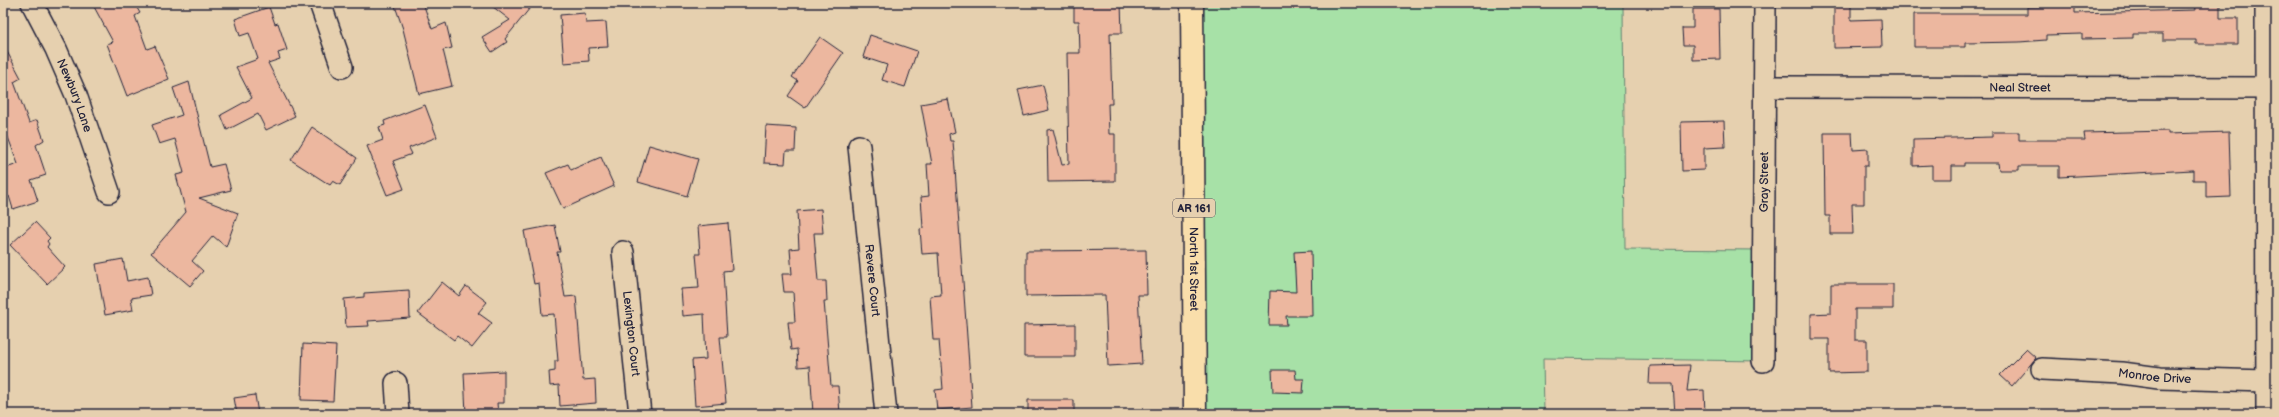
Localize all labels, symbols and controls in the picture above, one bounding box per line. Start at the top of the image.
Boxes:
street label: Newbury Lane [54,56,96,134]
street label: Neal Street [1989,80,2051,95]
street label: Gray Street [1756,151,1772,212]
road number: AR 161 [1173,199,1215,217]
street label: North 1st Street [1186,227,1202,311]
street label: Revere Court [861,243,884,318]
street label: Lexington Court [620,290,644,377]
street label: Monroe Drive [2117,365,2192,386]

